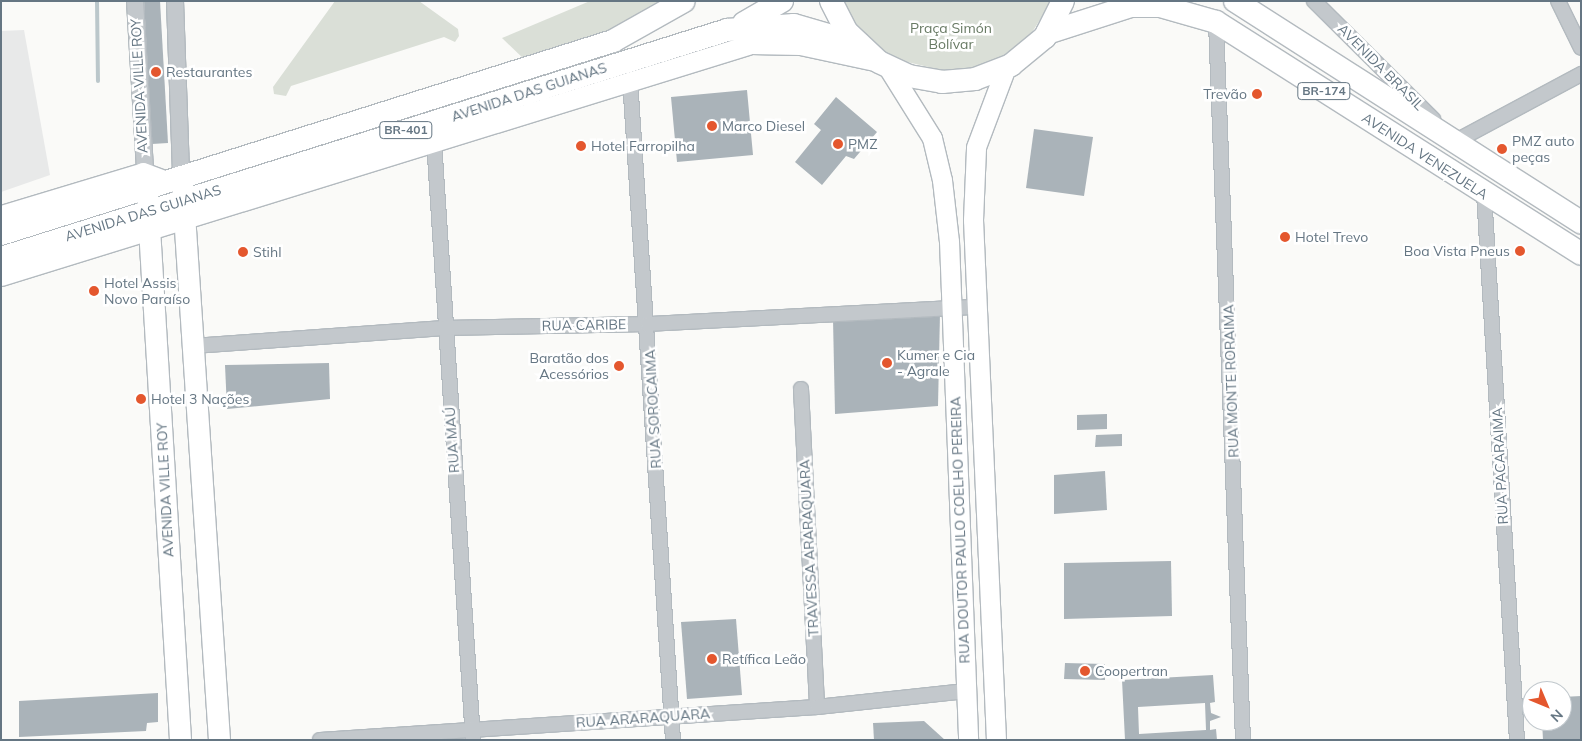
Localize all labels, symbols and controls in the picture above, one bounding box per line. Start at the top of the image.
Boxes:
street label: AVENIDA VILLE ROY [127,18,151,154]
park label: Praça Simón Bolívar [910,20,992,52]
street label: AVENIDA BRASIL [1334,20,1428,114]
street label: AVENIDA DAS GUIANAS [449,59,609,125]
place label: Restaurantes [166,64,252,80]
marker: Restaurantes [150,66,162,78]
road number: BR-174 [1296,82,1352,100]
place label: Trevão [1203,86,1247,102]
marker: Trevão [1251,88,1263,100]
street label: AVENIDA VENEZUELA [1359,109,1491,203]
place label: Marco Diesel [722,118,805,134]
road number: BR-401 [378,120,434,140]
marker: Marco Diesel [706,120,718,132]
place label: PMZ auto peças [1512,133,1574,166]
place label: PMZ [848,136,877,152]
place label: Hotel Farropilha [591,138,695,154]
marker: PMZ [832,138,844,150]
marker: Hotel Farropilha [575,140,587,152]
marker: PMZ auto peças [1496,143,1508,155]
street label: AVENIDA DAS GUIANAS [63,181,223,245]
place label: Hotel Trevo [1295,229,1368,245]
marker: Hotel Trevo [1279,231,1291,243]
place label: Boa Vista Pneus [1404,243,1510,259]
place label: Stihl [253,244,281,260]
marker: Boa Vista Pneus [1514,245,1526,257]
marker: Stihl [237,246,249,258]
place label: Hotel Assis Novo Paraíso [104,275,190,308]
marker: Hotel Assis Novo Paraíso [88,285,100,297]
street label: RUA MONTE RORAIMA [1220,304,1242,458]
street label: RUA CARIBE [542,316,626,334]
place label: Kumer e Cia - Agrale [897,347,975,380]
street label: RUA SOROCAIMA [641,349,665,469]
place label: Baratão dos Acessórios [529,350,609,382]
marker: Kumer e Cia - Agrale [881,357,893,369]
marker: Baratão dos Acessórios [613,360,625,372]
place label: Hotel 3 Nações [151,391,249,407]
marker: Hotel 3 Nações [135,393,147,405]
street label: RUA DOUTOR PAULO COELHO PEREIRA [947,396,973,664]
street label: RUA MAÚ [441,406,463,474]
street label: RUA PACARAIMA [1489,407,1511,525]
street label: AVENIDA VILLE ROY [153,422,177,558]
street label: TRAVESSA ARARAQUARA [796,459,822,637]
place label: Retífica Leão [722,651,806,667]
marker: Retífica Leão [706,653,718,665]
place label: Coopertran [1095,663,1168,679]
marker: Coopertran [1079,665,1091,677]
north arrow [1522,681,1572,731]
street label: RUA ARARAQUARA [575,705,711,731]
text: N [1547,706,1567,726]

